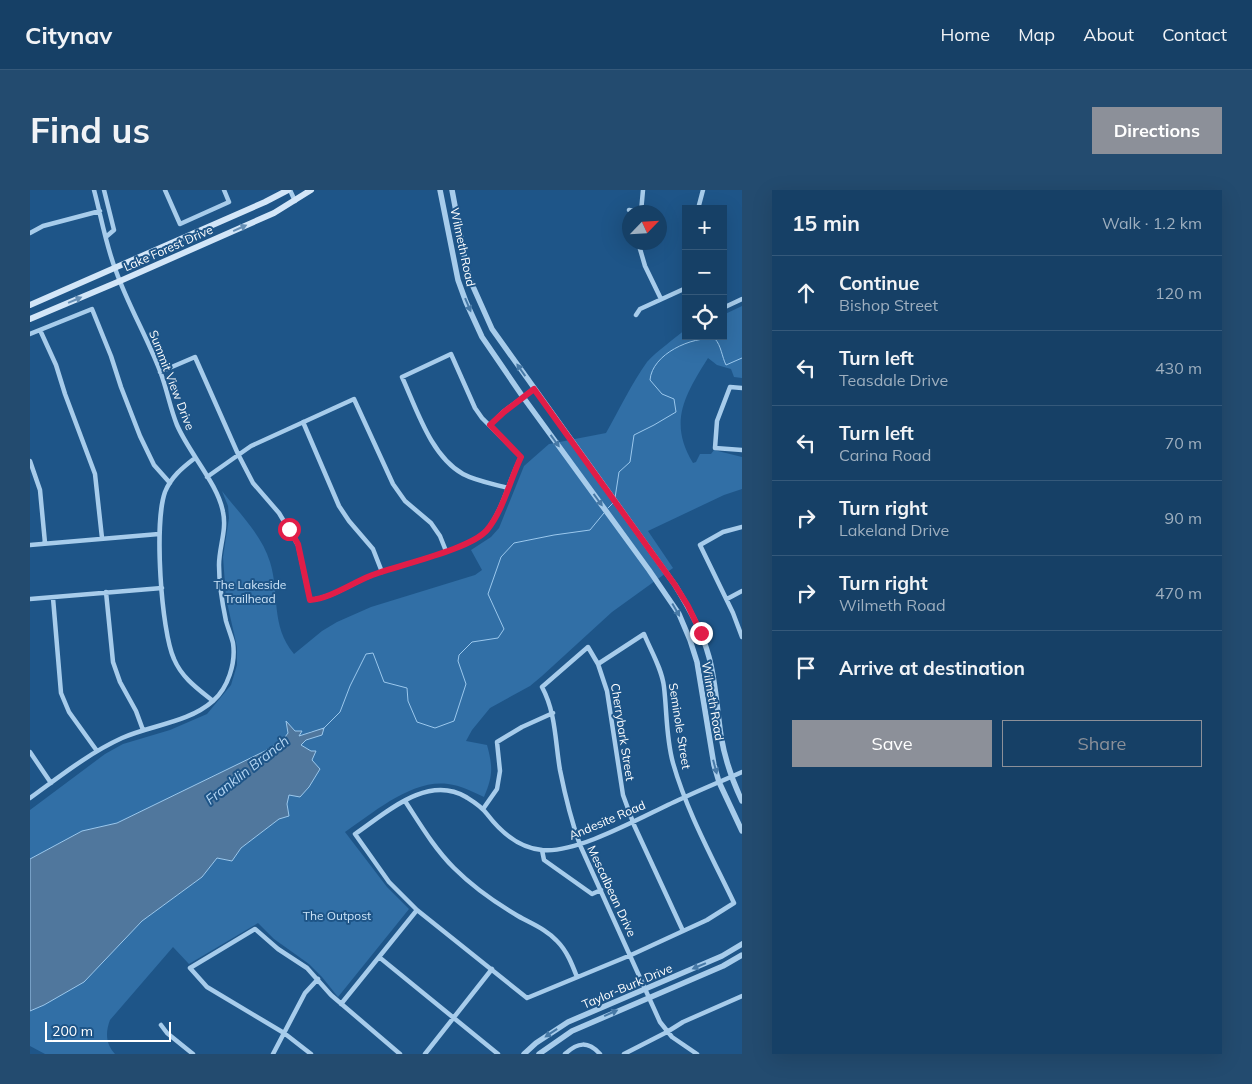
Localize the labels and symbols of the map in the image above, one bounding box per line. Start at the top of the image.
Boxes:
north arrow [622,205,667,250]
street label: Wilmeth Road [447,206,479,288]
street label: Lake Forest Drive [121,222,215,274]
one-way arrow [233,223,247,231]
one-way arrow [68,296,83,304]
one-way arrow [464,298,472,312]
street label: Summit View Drive [146,328,198,432]
one-way arrow [515,364,526,377]
one-way arrow [550,434,561,447]
one-way arrow [593,493,603,506]
route start [278,518,301,541]
park label: The Lakeside Trailhead [214,577,286,606]
one-way arrow [672,603,680,618]
route end [690,622,713,645]
street label: Wilmeth Road [699,660,727,742]
street label: Cherrybark Street [608,682,638,782]
street label: Seminole Street [666,682,694,770]
water label: Franklin Branch [202,732,292,808]
one-way arrow [711,759,719,774]
street label: Andesite Road [567,797,647,843]
street label: Mescalbean Drive [584,843,640,939]
park label: The Outpost [303,908,371,923]
street label: Taylor-Burk Drive [580,960,674,1012]
one-way arrow [692,962,706,970]
one-way arrow [604,1009,618,1017]
scale bar [45,1019,171,1042]
one-way arrow [544,1028,558,1037]

